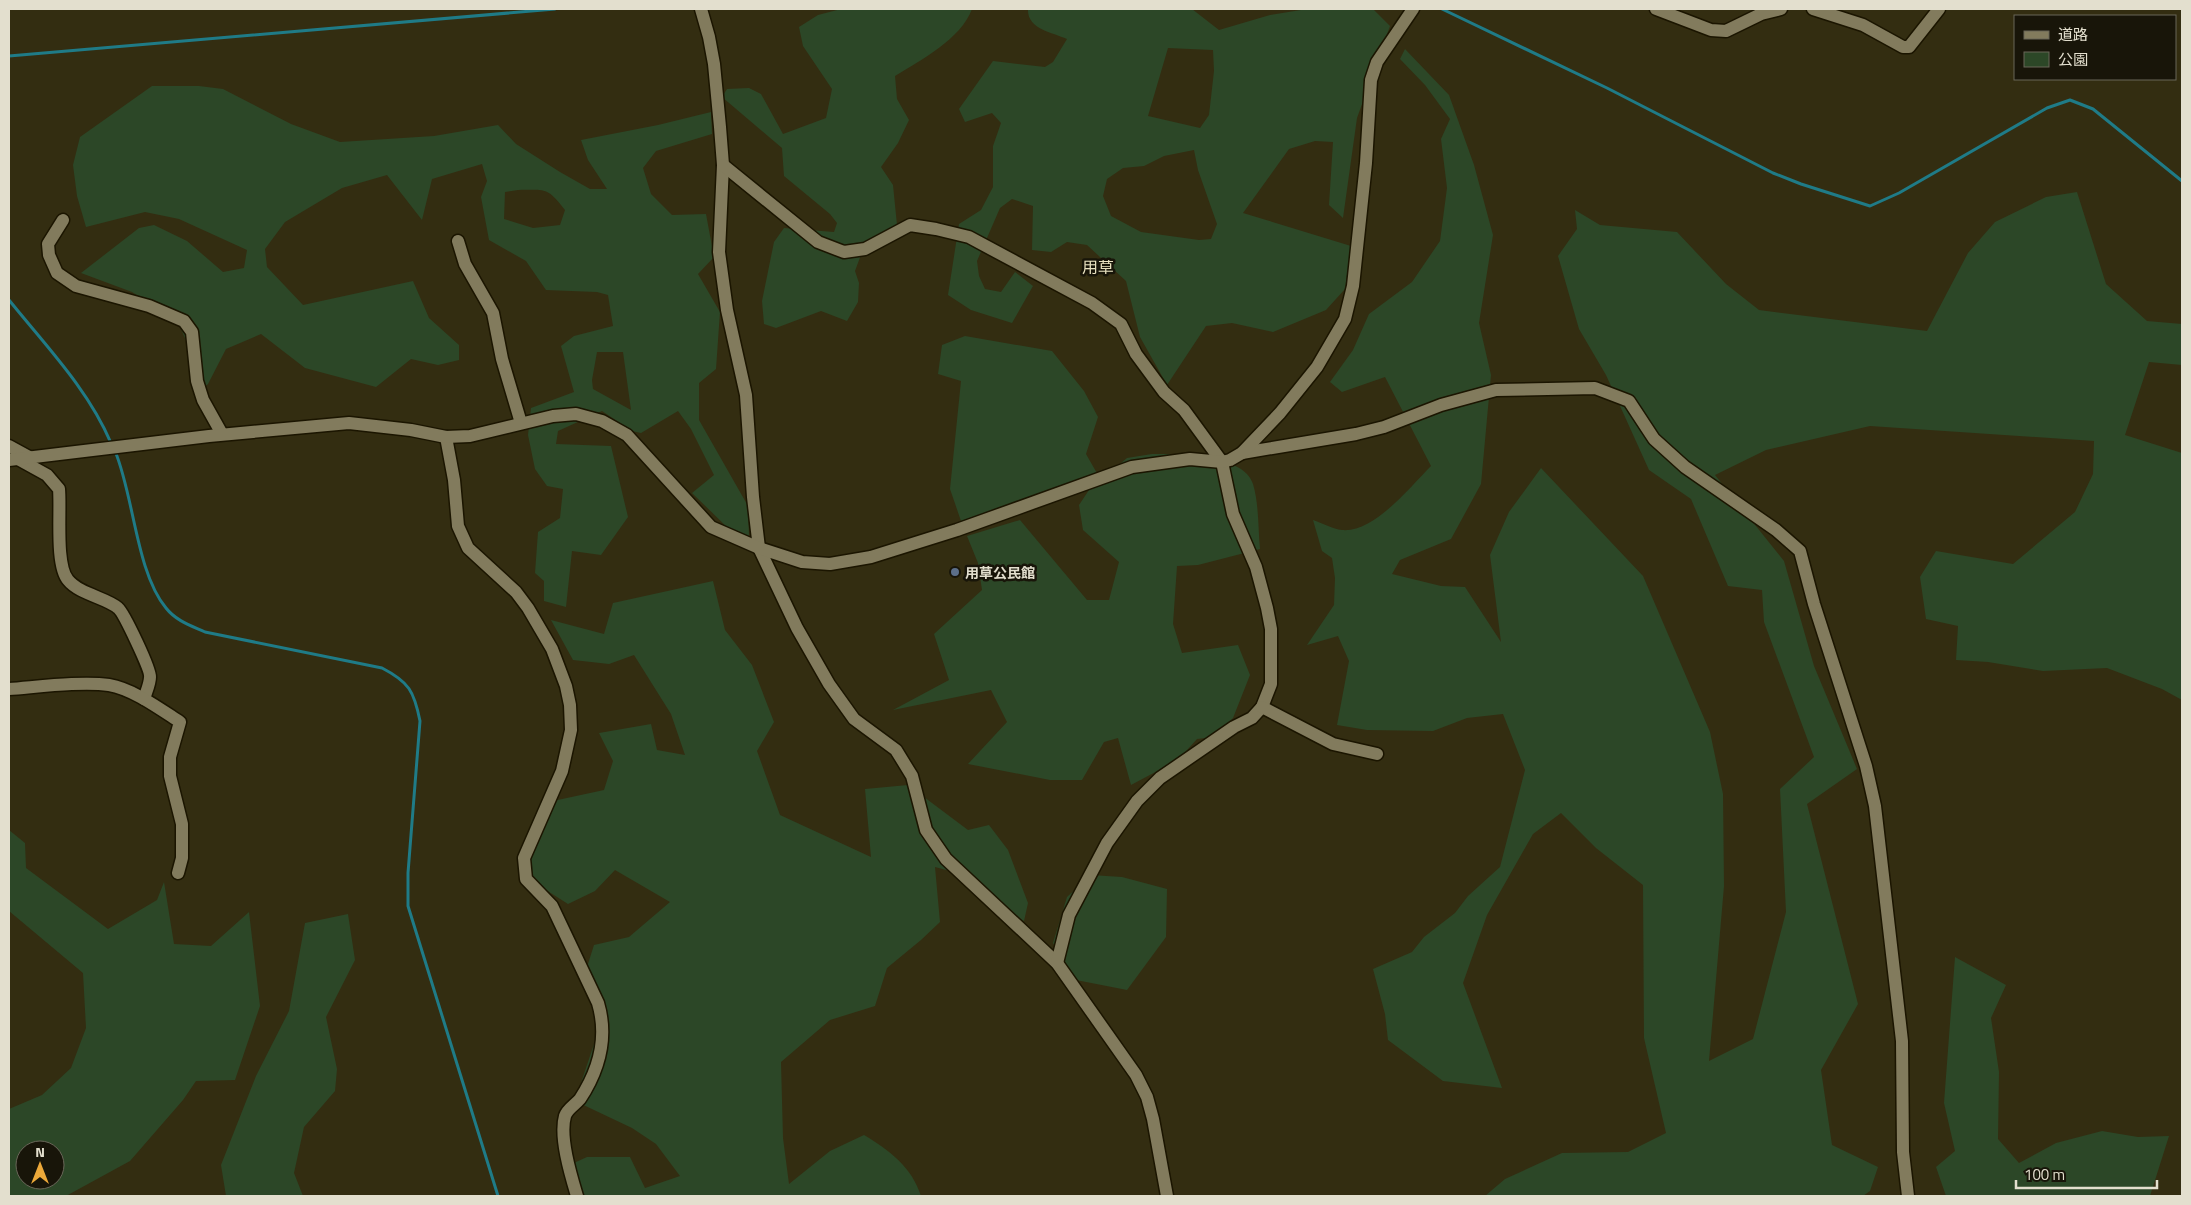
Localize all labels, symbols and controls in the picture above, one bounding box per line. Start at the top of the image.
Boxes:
legend [2014,15,2176,80]
text: 道路 [2058,23,2088,46]
text: 公園 [2058,48,2088,71]
district label: 用草 [1082,255,1114,279]
place label: 用草公民館 [965,562,1035,583]
marker: 用草公民館 [949,566,961,578]
north arrow [15,1140,65,1190]
text: N [35,1141,45,1162]
scale bar [2016,1158,2157,1190]
text: 100 m [2024,1163,2065,1186]

